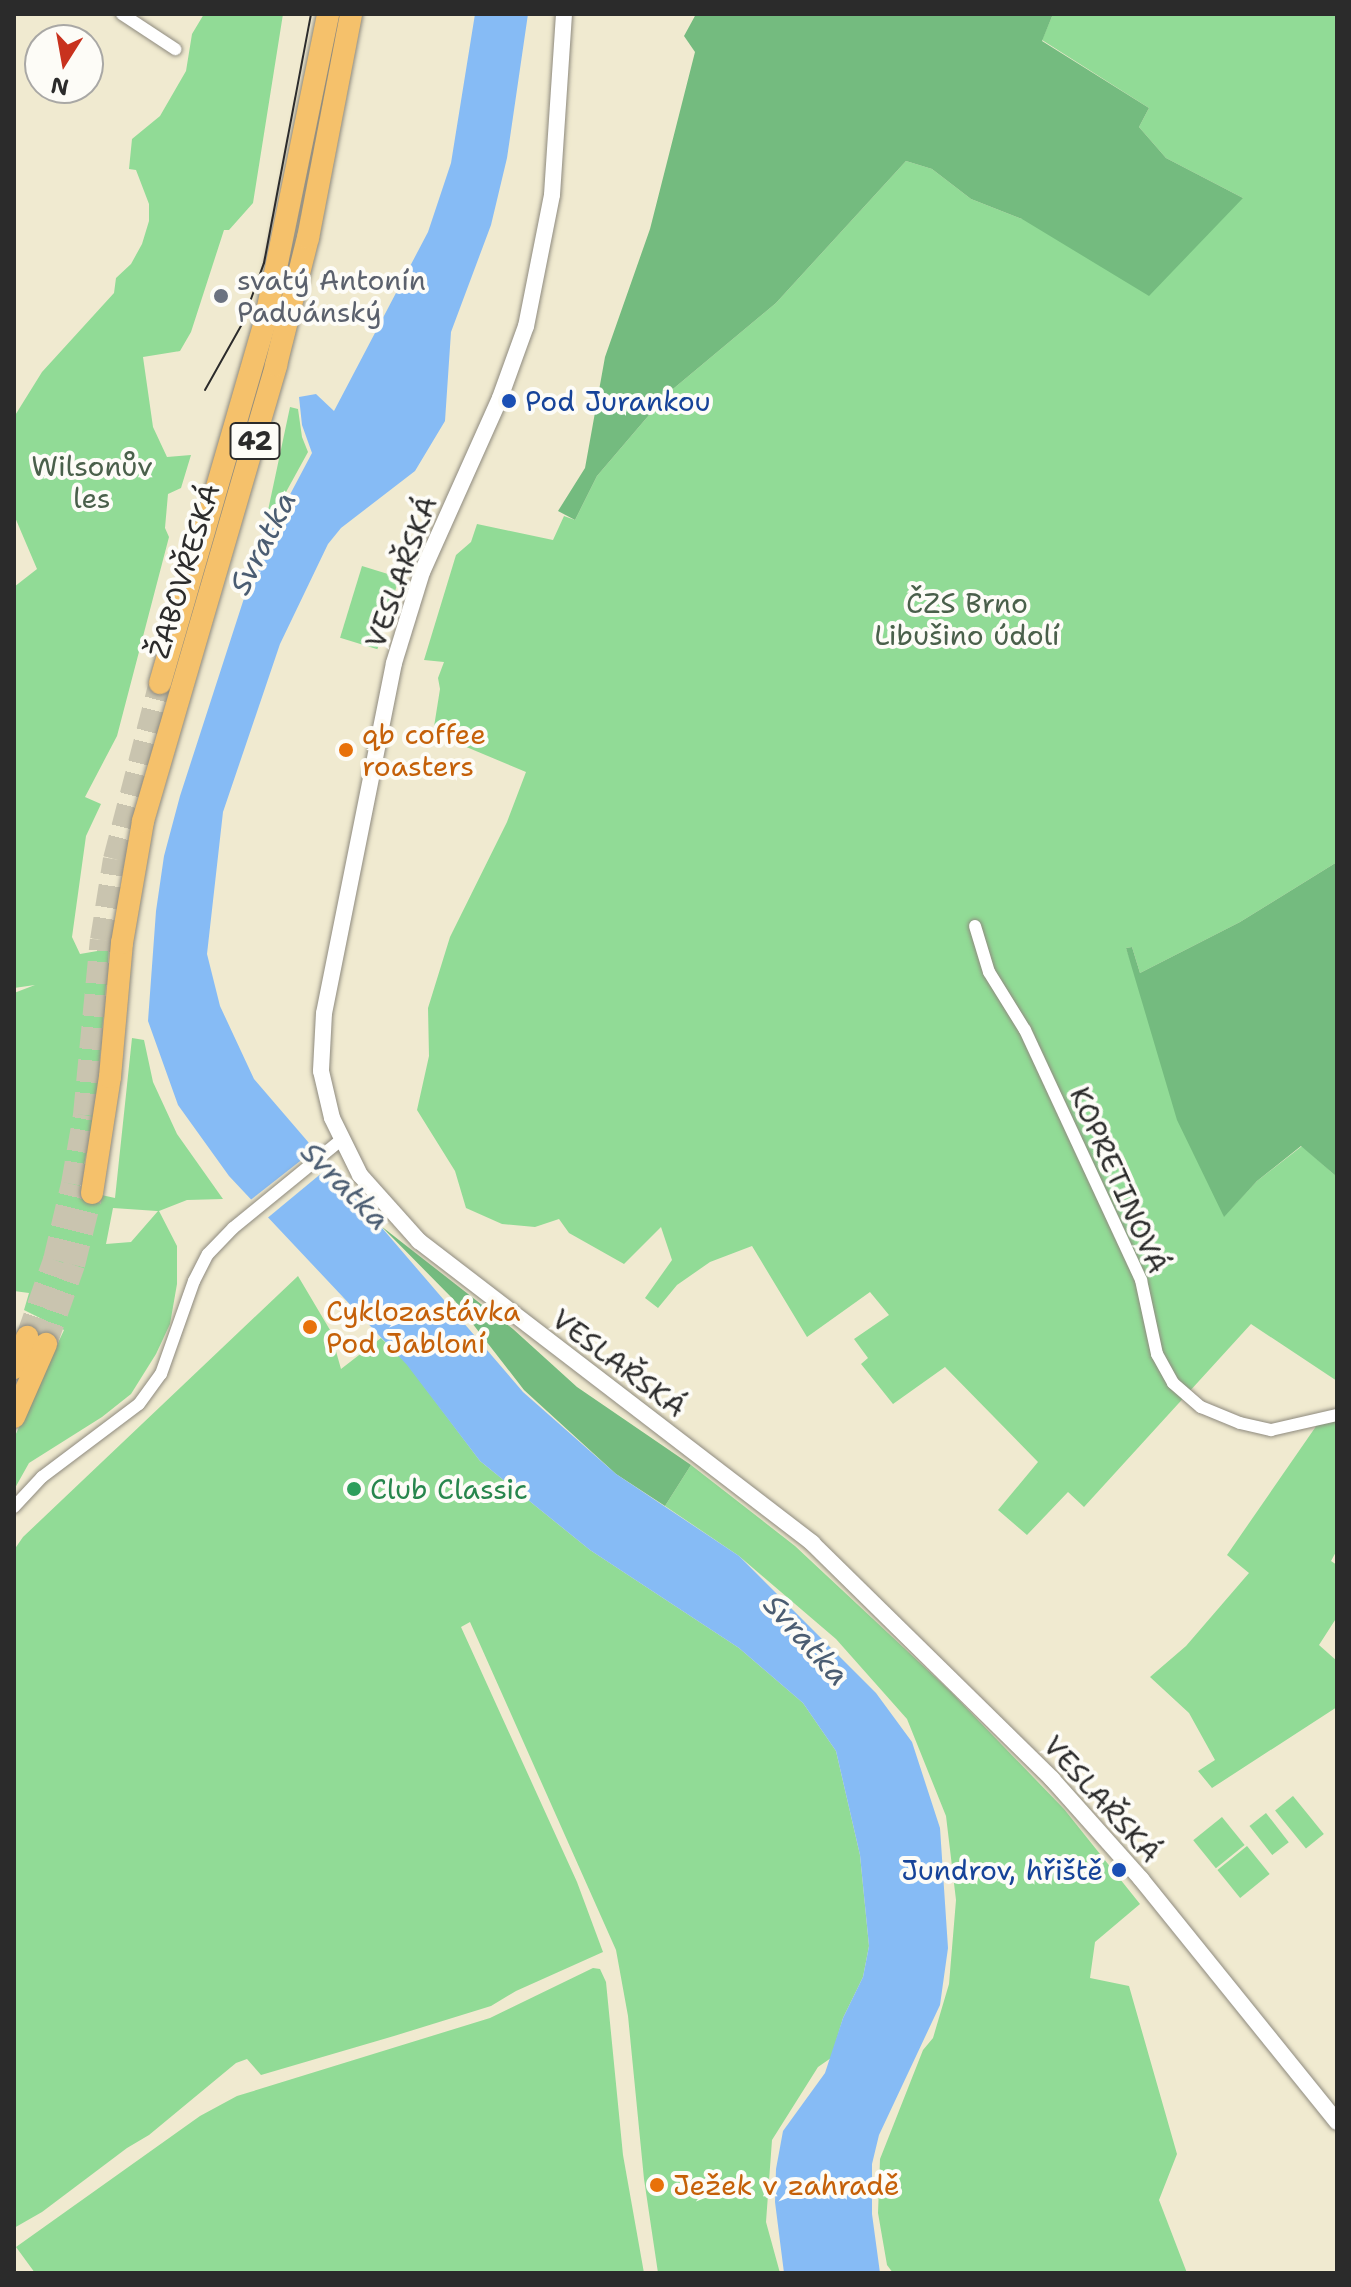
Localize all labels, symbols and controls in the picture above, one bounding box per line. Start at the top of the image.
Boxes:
north arrow [24,24,104,104]
text: N [48,70,71,102]
place label: svatý Antonín Paduánský [237,263,426,329]
marker: svatý Antonín Paduánský [212,287,230,305]
place label: Pod Jurankou [525,384,711,418]
marker: Pod Jurankou [500,392,518,410]
road number: 42 [229,419,281,463]
park label: Wilsonův les [31,449,153,515]
street label: ŽABOVŘESKÁ [142,480,226,662]
water label: Svratka [222,486,304,600]
street label: VESLAŘSKÁ [358,492,444,652]
park label: ČZS Brno Libušino údolí [874,586,1060,652]
place label: qb coffee roasters [362,717,486,783]
marker: qb coffee roasters [337,741,355,759]
street label: KOPRETINOVÁ [1063,1082,1175,1278]
water label: Svratka [293,1134,397,1238]
place label: Cyklozastávka Pod Jabloní [326,1294,520,1360]
street label: VESLAŘSKÁ [545,1302,693,1424]
marker: Cyklozastávka Pod Jabloní [301,1318,319,1336]
place label: Club Classic [370,1472,528,1506]
marker: Club Classic [345,1480,363,1498]
water label: Svratka [756,1587,856,1693]
street label: VESLAŘSKÁ [1036,1729,1168,1869]
place label: Jundrov, hřiště [901,1853,1103,1887]
marker: Jundrov, hřiště [1110,1861,1128,1879]
place label: Ježek v zahradě [673,2168,900,2202]
marker: Ježek v zahradě [648,2176,666,2194]

